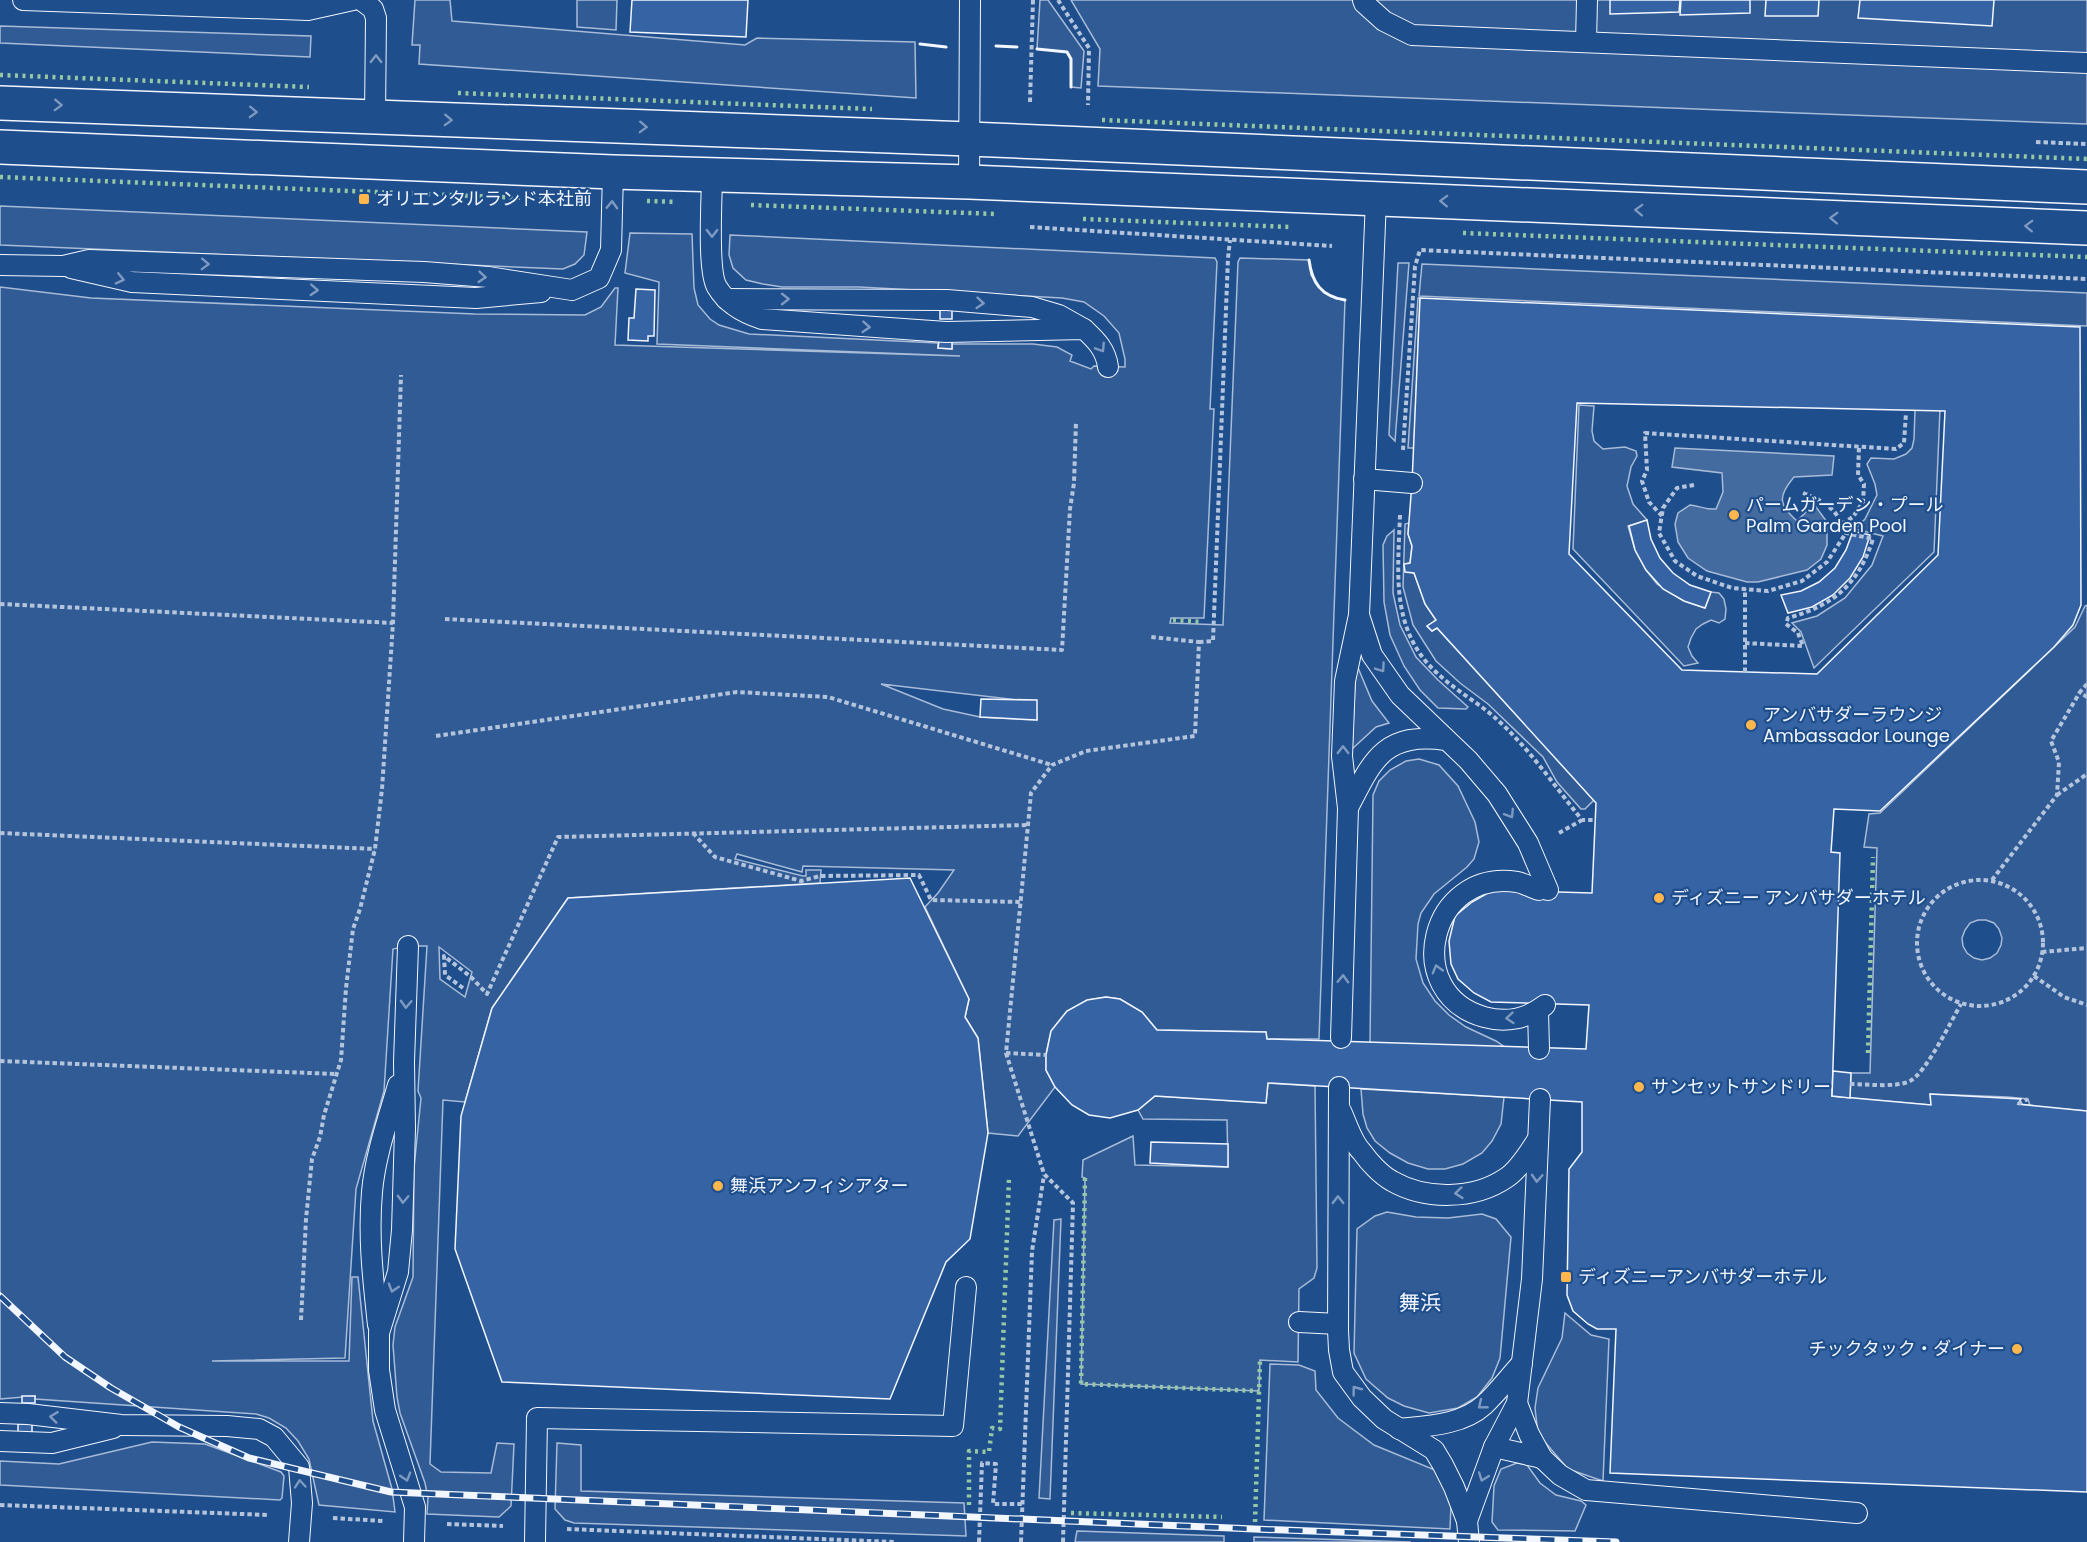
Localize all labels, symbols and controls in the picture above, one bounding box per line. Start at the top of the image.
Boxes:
one-way arrow [370,54,382,63]
one-way arrow [54,99,63,111]
one-way arrow [249,106,258,119]
one-way arrow [444,113,453,126]
one-way arrow [639,121,648,134]
place label: オリエンタルランド本社前 [376,186,592,211]
marker: オリエンタルランド本社前 [357,192,371,206]
one-way arrow [1440,195,1449,208]
one-way arrow [606,201,618,210]
one-way arrow [1634,203,1643,216]
one-way arrow [1829,211,1838,224]
one-way arrow [2024,219,2033,232]
one-way arrow [706,229,718,238]
one-way arrow [200,258,209,271]
one-way arrow [478,270,487,283]
one-way arrow [114,272,124,285]
one-way arrow [310,284,319,297]
one-way arrow [780,293,789,305]
one-way arrow [975,296,984,309]
one-way arrow [861,320,870,333]
one-way arrow [1094,342,1106,352]
place label: パームガーデン・プール Palm Garden Pool [1746,492,1943,538]
marker: パームガーデン・プール Palm Garden Pool [1727,508,1741,522]
one-way arrow [1374,661,1385,672]
place label: アンバサダーラウンジ Ambassador Lounge [1763,702,1950,748]
marker: アンバサダーラウンジ Ambassador Lounge [1744,718,1758,732]
one-way arrow [1337,746,1349,755]
one-way arrow [1502,808,1514,818]
place label: ディズニー アンバサダーホテル [1671,885,1926,910]
marker: ディズニー アンバサダーホテル [1652,891,1666,905]
one-way arrow [1432,964,1444,975]
one-way arrow [1336,975,1349,984]
one-way arrow [399,1000,412,1009]
one-way arrow [1505,1011,1514,1024]
place label: サンセットサンドリー [1651,1074,1831,1099]
marker: サンセットサンドリー [1632,1080,1646,1094]
place label: 舞浜アンフィシアター [730,1173,908,1198]
one-way arrow [1530,1174,1543,1183]
marker: 舞浜アンフィシアター [711,1179,725,1193]
one-way arrow [1455,1187,1464,1199]
one-way arrow [397,1195,409,1204]
one-way arrow [1332,1196,1344,1205]
place label: ディズニーアンバサダーホテル [1578,1264,1827,1289]
marker: ディズニーアンバサダーホテル [1559,1270,1573,1284]
one-way arrow [388,1282,400,1293]
district label: 舞浜 [1399,1288,1441,1317]
place label: チックタック・ダイナー [1808,1336,2005,1361]
marker: チックタック・ダイナー [2010,1342,2024,1356]
one-way arrow [1353,1386,1364,1397]
one-way arrow [1477,1398,1488,1409]
one-way arrow [49,1411,58,1424]
one-way arrow [399,1471,411,1482]
one-way arrow [1478,1471,1491,1482]
one-way arrow [294,1479,307,1488]

